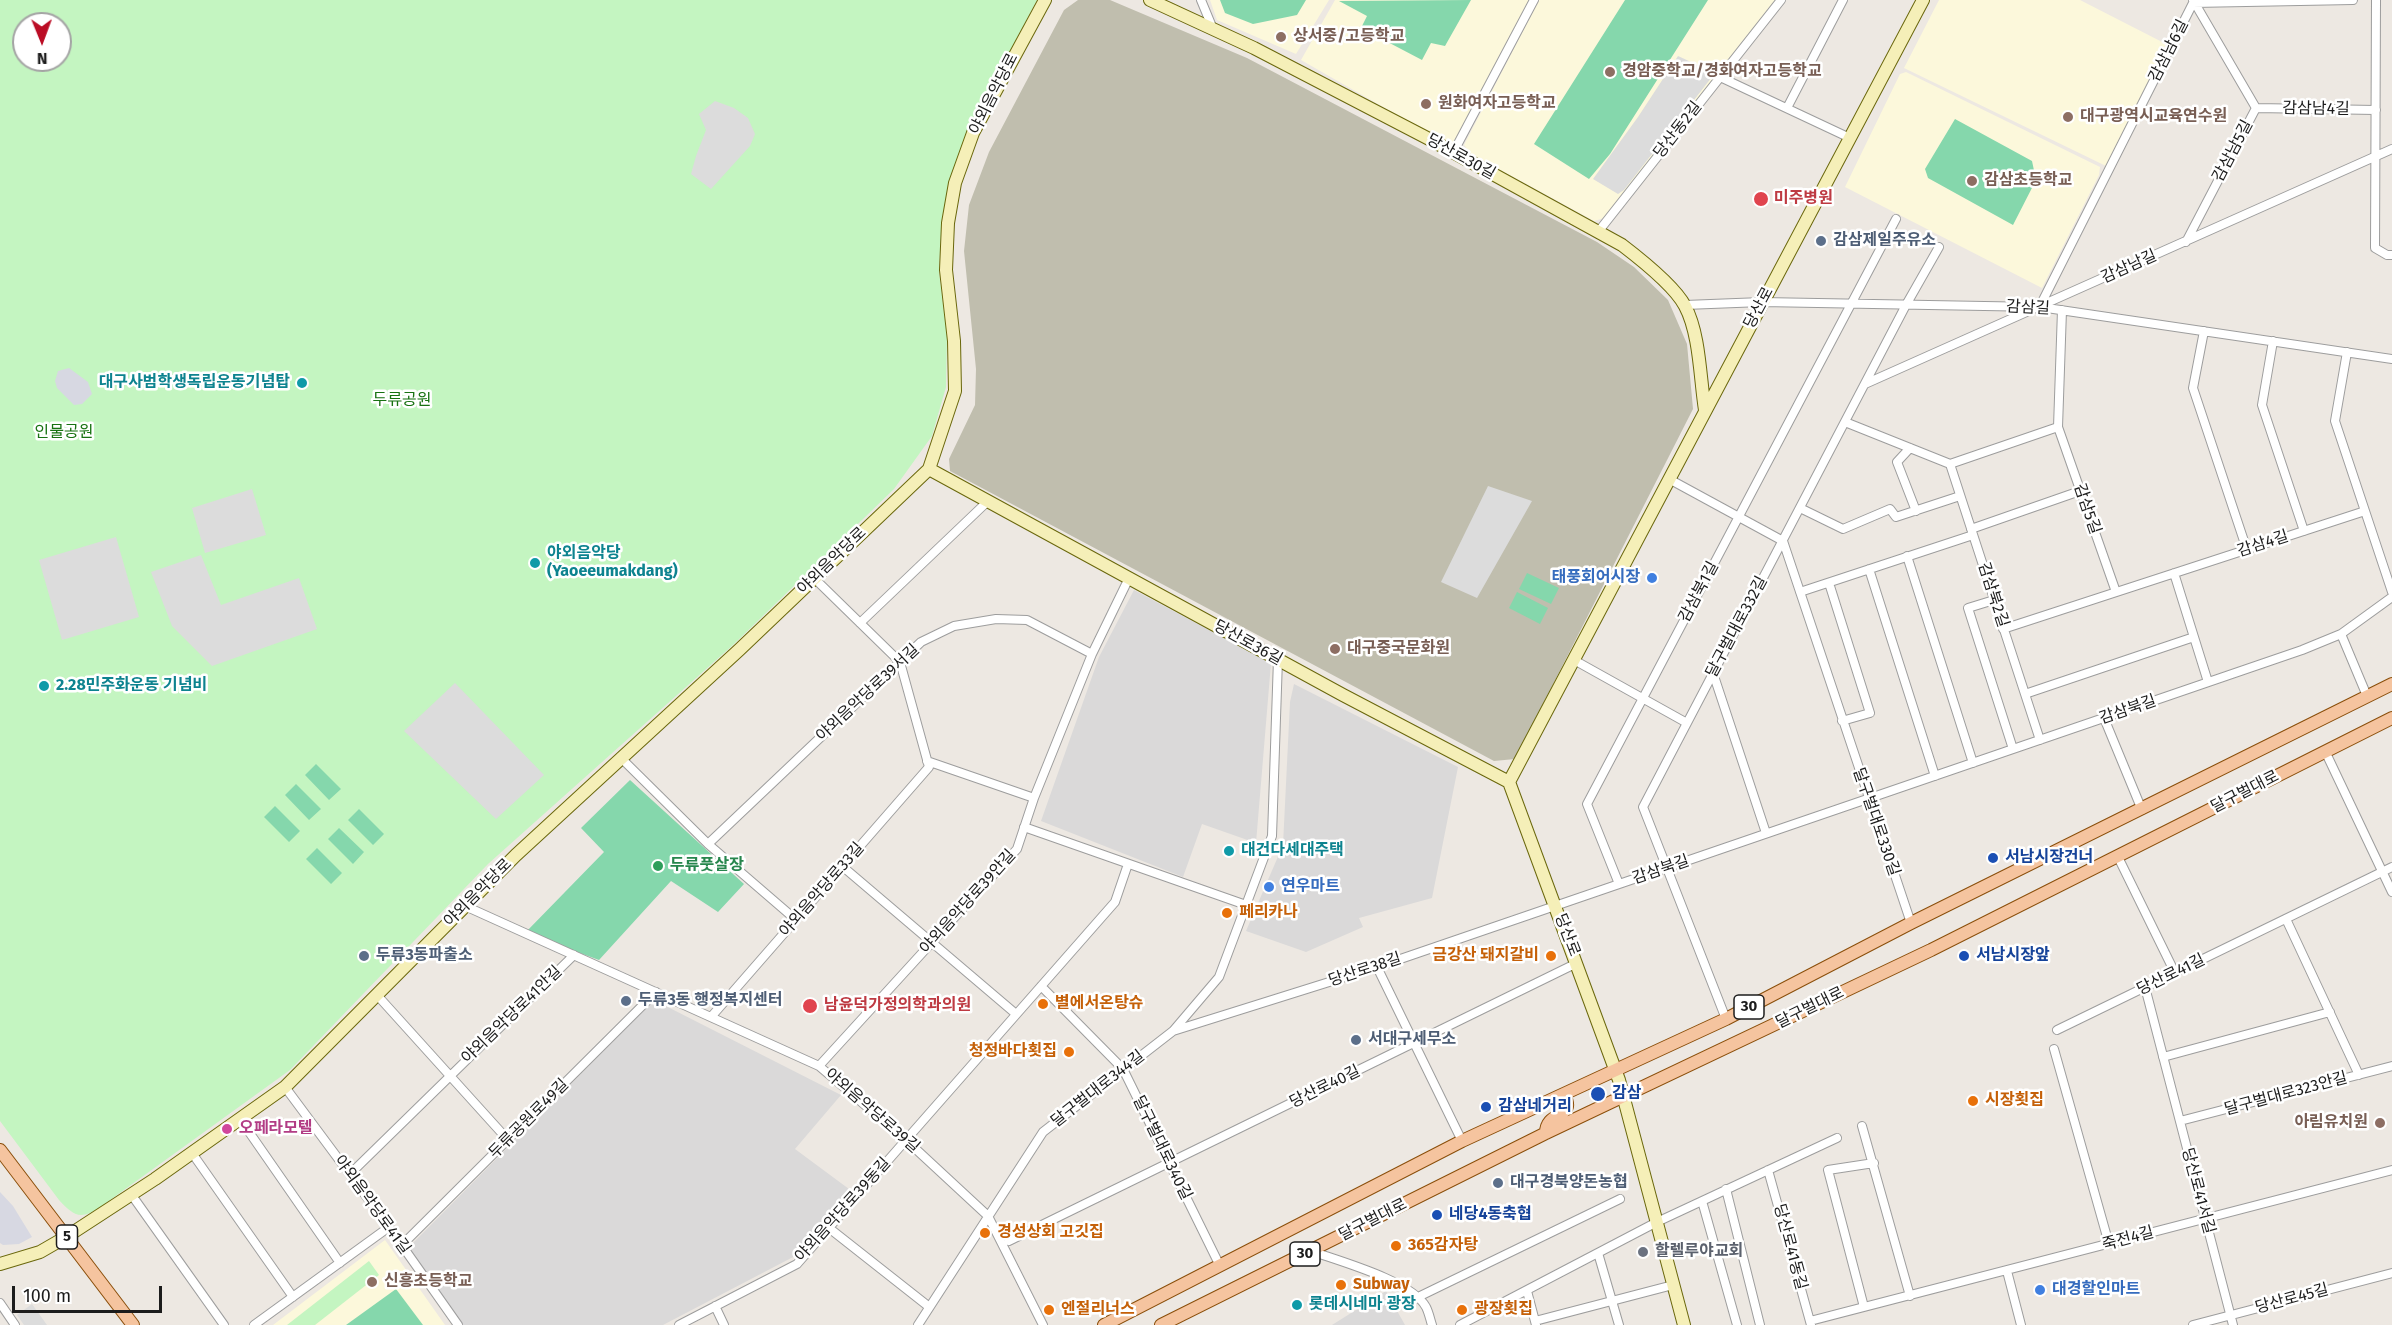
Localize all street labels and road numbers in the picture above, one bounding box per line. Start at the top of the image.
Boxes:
street label: 감삼남6길 [2145,17,2193,85]
street label: 야외음악당로 [965,50,1023,138]
street label: 당산동2길 [1650,98,1706,162]
street label: 감삼남4길 [2282,99,2350,119]
street label: 감삼남5길 [2209,117,2257,185]
street label: 당산로30길 [1423,130,1499,184]
street label: 감삼남길 [2098,246,2160,288]
street label: 당산로 [1740,284,1778,332]
street label: 감삼길 [2005,297,2051,319]
street label: 감삼5길 [2069,481,2105,537]
street label: 야외음악당로 [794,523,870,599]
street label: 감삼4길 [2235,527,2291,561]
street label: 감삼북1길 [1675,558,1723,626]
street label: 감삼북2길 [1974,560,2012,630]
street label: 달구벌대로332길 [1702,573,1772,681]
street label: 당산로36길 [1210,616,1286,670]
street label: 야외음악당로39서길 [812,640,924,746]
street label: 감삼북길 [2097,691,2159,729]
street label: 달구벌대로330길 [1848,765,1904,879]
street label: 달구벌대로 [2208,767,2282,817]
street label: 야외음악당로33길 [776,839,868,941]
street label: 야외음악당로39안길 [916,846,1020,958]
street label: 감삼북길 [1630,851,1692,889]
street label: 야외음악당로 [440,855,516,931]
street label: 당산로 [1550,911,1584,959]
street label: 당산로38길 [1326,949,1404,991]
street label: 당산로41길 [2134,950,2208,1000]
street label: 야외음악당로41안길 [458,962,566,1068]
street label: 달구벌대로 [1773,983,1847,1033]
road number: 30 [1734,995,1764,1019]
street label: 달구벌대로344길 [1047,1047,1149,1131]
street label: 당산로40길 [1286,1062,1364,1112]
street label: 야외음악당로39길 [821,1065,923,1157]
street label: 달구벌대로323안길 [2222,1068,2350,1120]
street label: 두류공원로49길 [485,1075,573,1163]
street label: 달구벌대로340길 [1128,1093,1196,1203]
street label: 당산로41서길 [2177,1146,2219,1236]
street label: 야외음악당로41길 [330,1152,414,1258]
street label: 야외음악당로39동길 [791,1154,895,1266]
street label: 달구벌대로 [1336,1195,1410,1245]
street label: 당산로41동길 [1769,1202,1811,1292]
street label: 죽전4길 [2100,1223,2156,1255]
road number: 5 [56,1225,78,1249]
road number: 30 [1290,1242,1320,1266]
street label: 당산로45길 [2253,1280,2331,1318]

